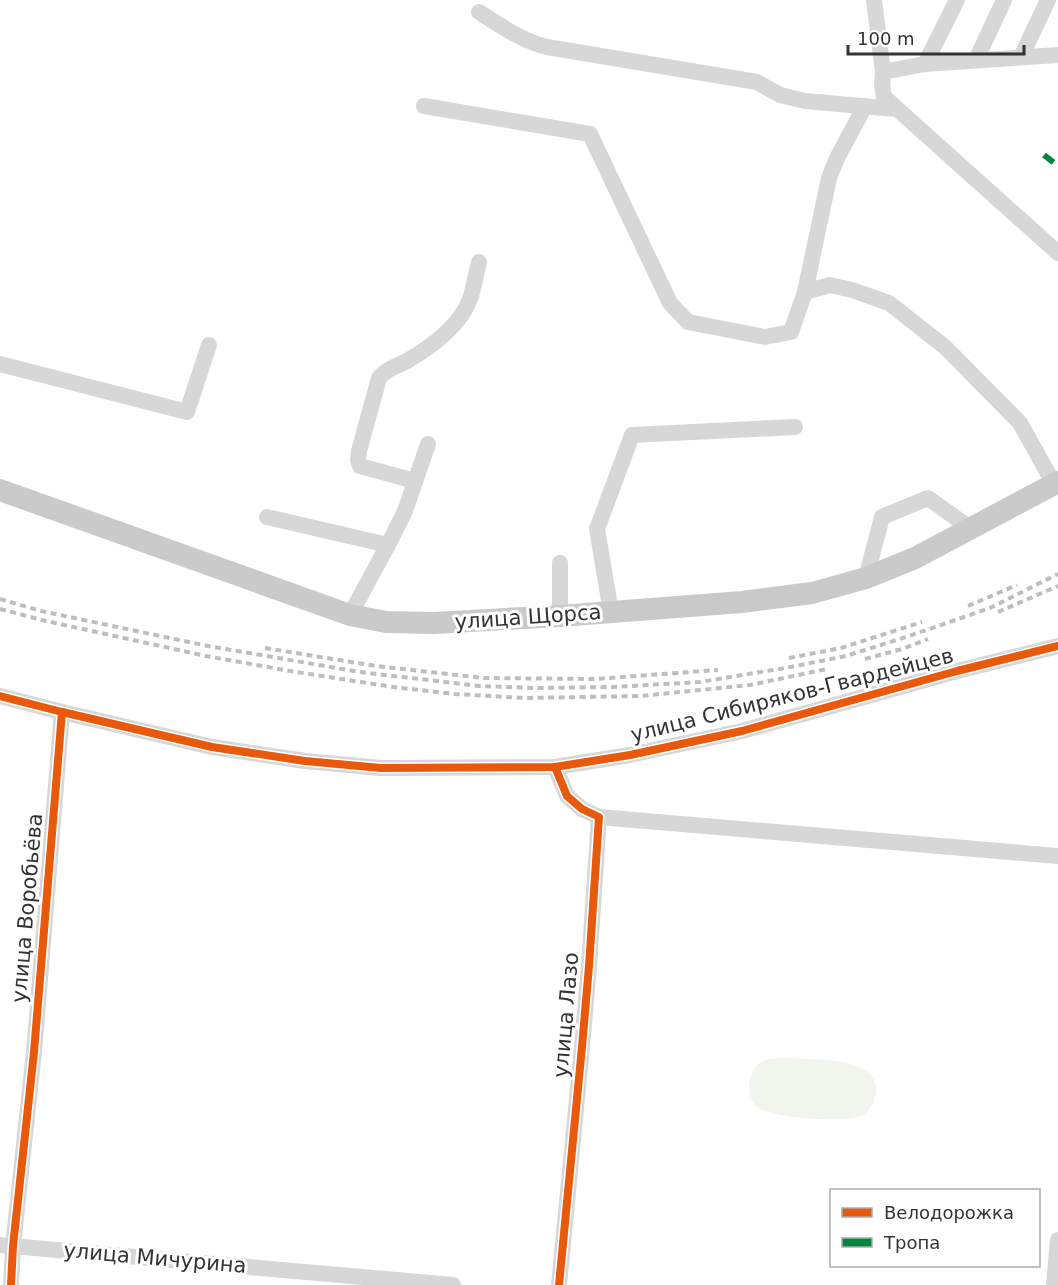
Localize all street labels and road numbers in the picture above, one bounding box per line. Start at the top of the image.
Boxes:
street label: улица Щорса [454,600,602,634]
street label: улица Сибиряков-Гвардейцев [628,643,956,747]
street label: улица Воробьёва [7,812,47,1004]
street label: улица Лазо [549,951,583,1079]
street label: улица Мичурина [63,1238,247,1278]

